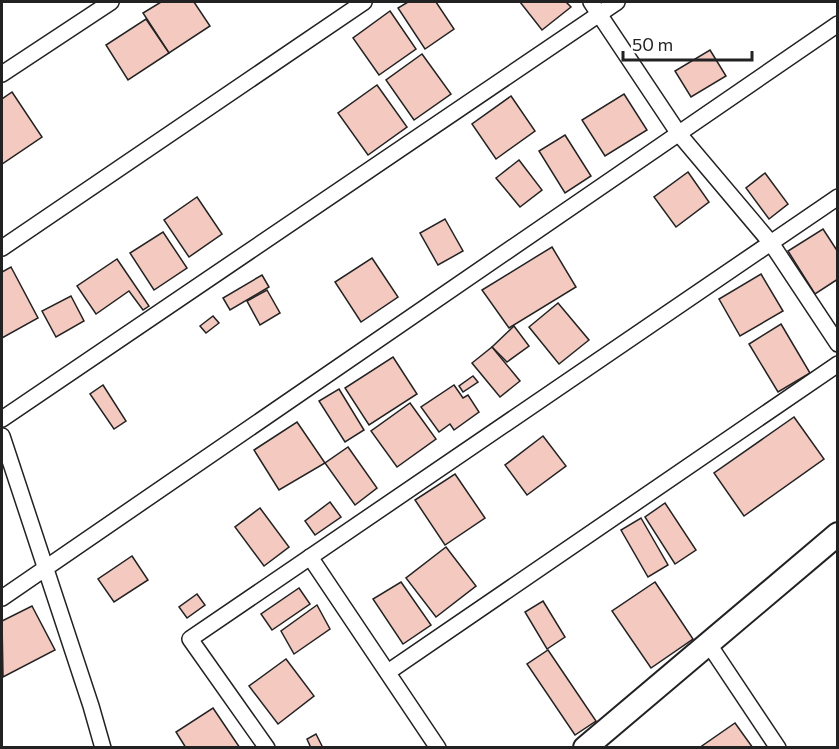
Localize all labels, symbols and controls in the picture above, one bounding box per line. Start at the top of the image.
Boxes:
scale bar [623,24,752,62]
text: 50 m [632,33,673,55]

